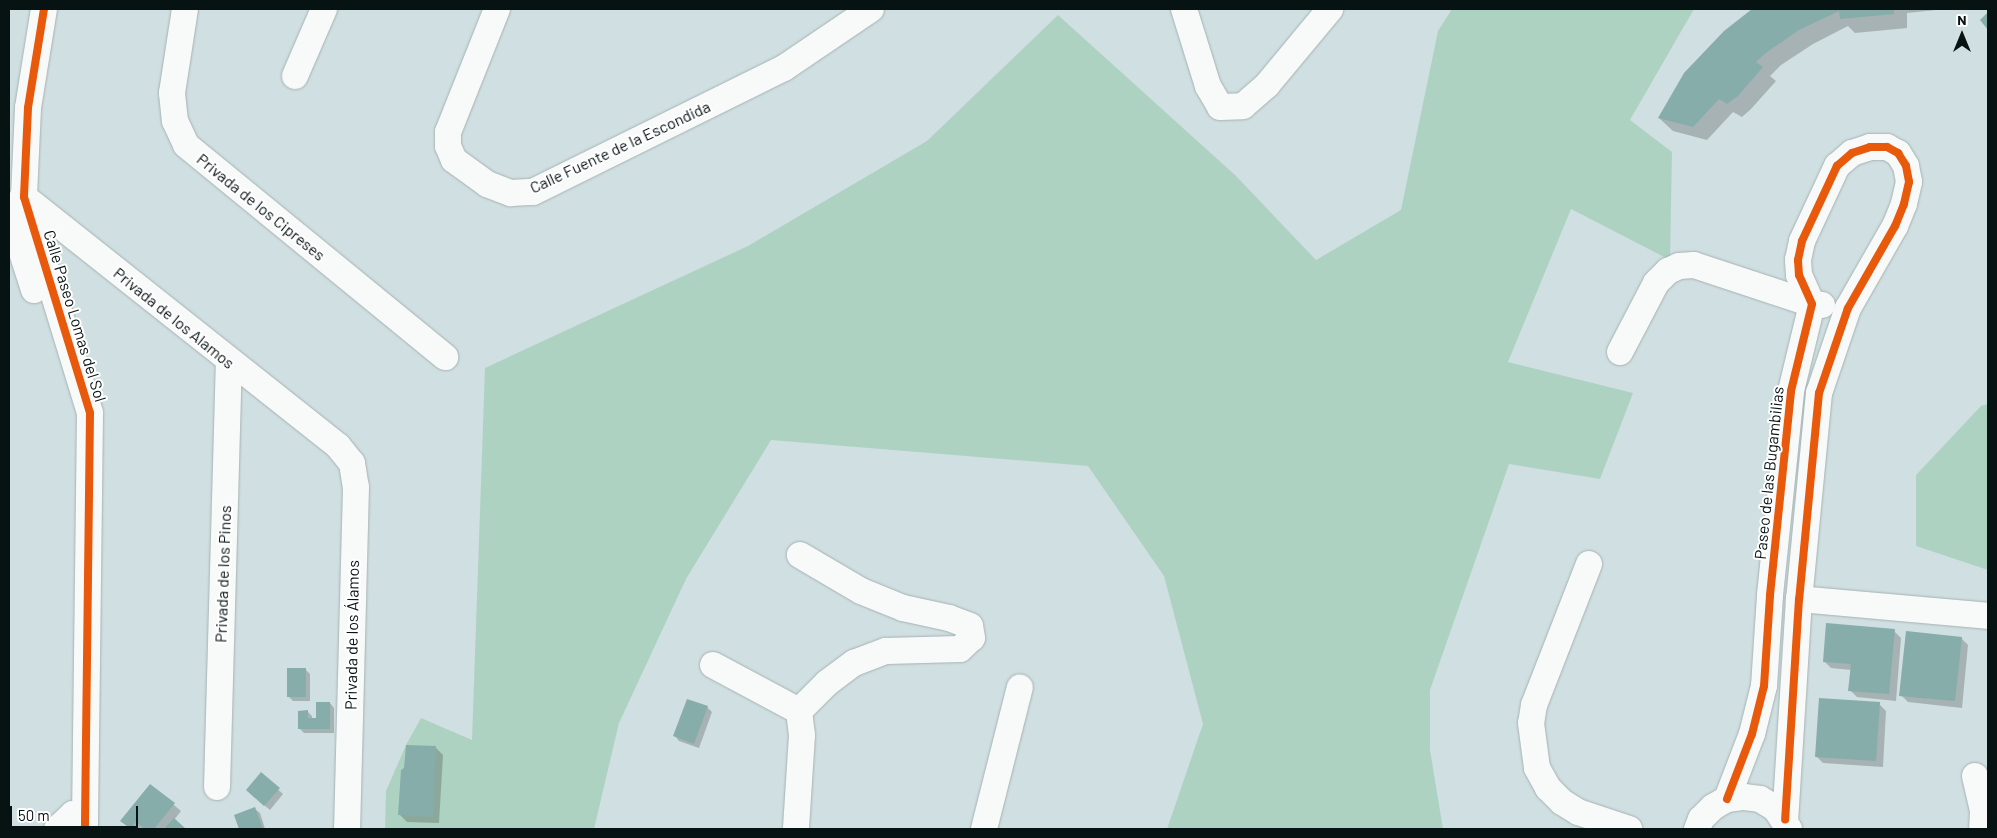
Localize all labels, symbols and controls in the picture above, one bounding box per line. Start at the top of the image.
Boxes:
north arrow [1937,10,1987,60]
text: N [1957,11,1967,28]
street label: Calle Fuente de la Escondida [527,97,713,197]
street label: Privada de los Cipreses [193,149,329,265]
street label: Calle Paseo Lomas del Sol [40,228,110,404]
street label: Privada de los Alamos [110,263,238,373]
street label: Paseo de las Bugambilias [1750,386,1788,560]
street label: Privada de los Pinos [211,505,235,643]
street label: Privada de los Álamos [341,560,363,710]
scale bar [12,796,140,828]
text: 50 m [18,806,50,824]

